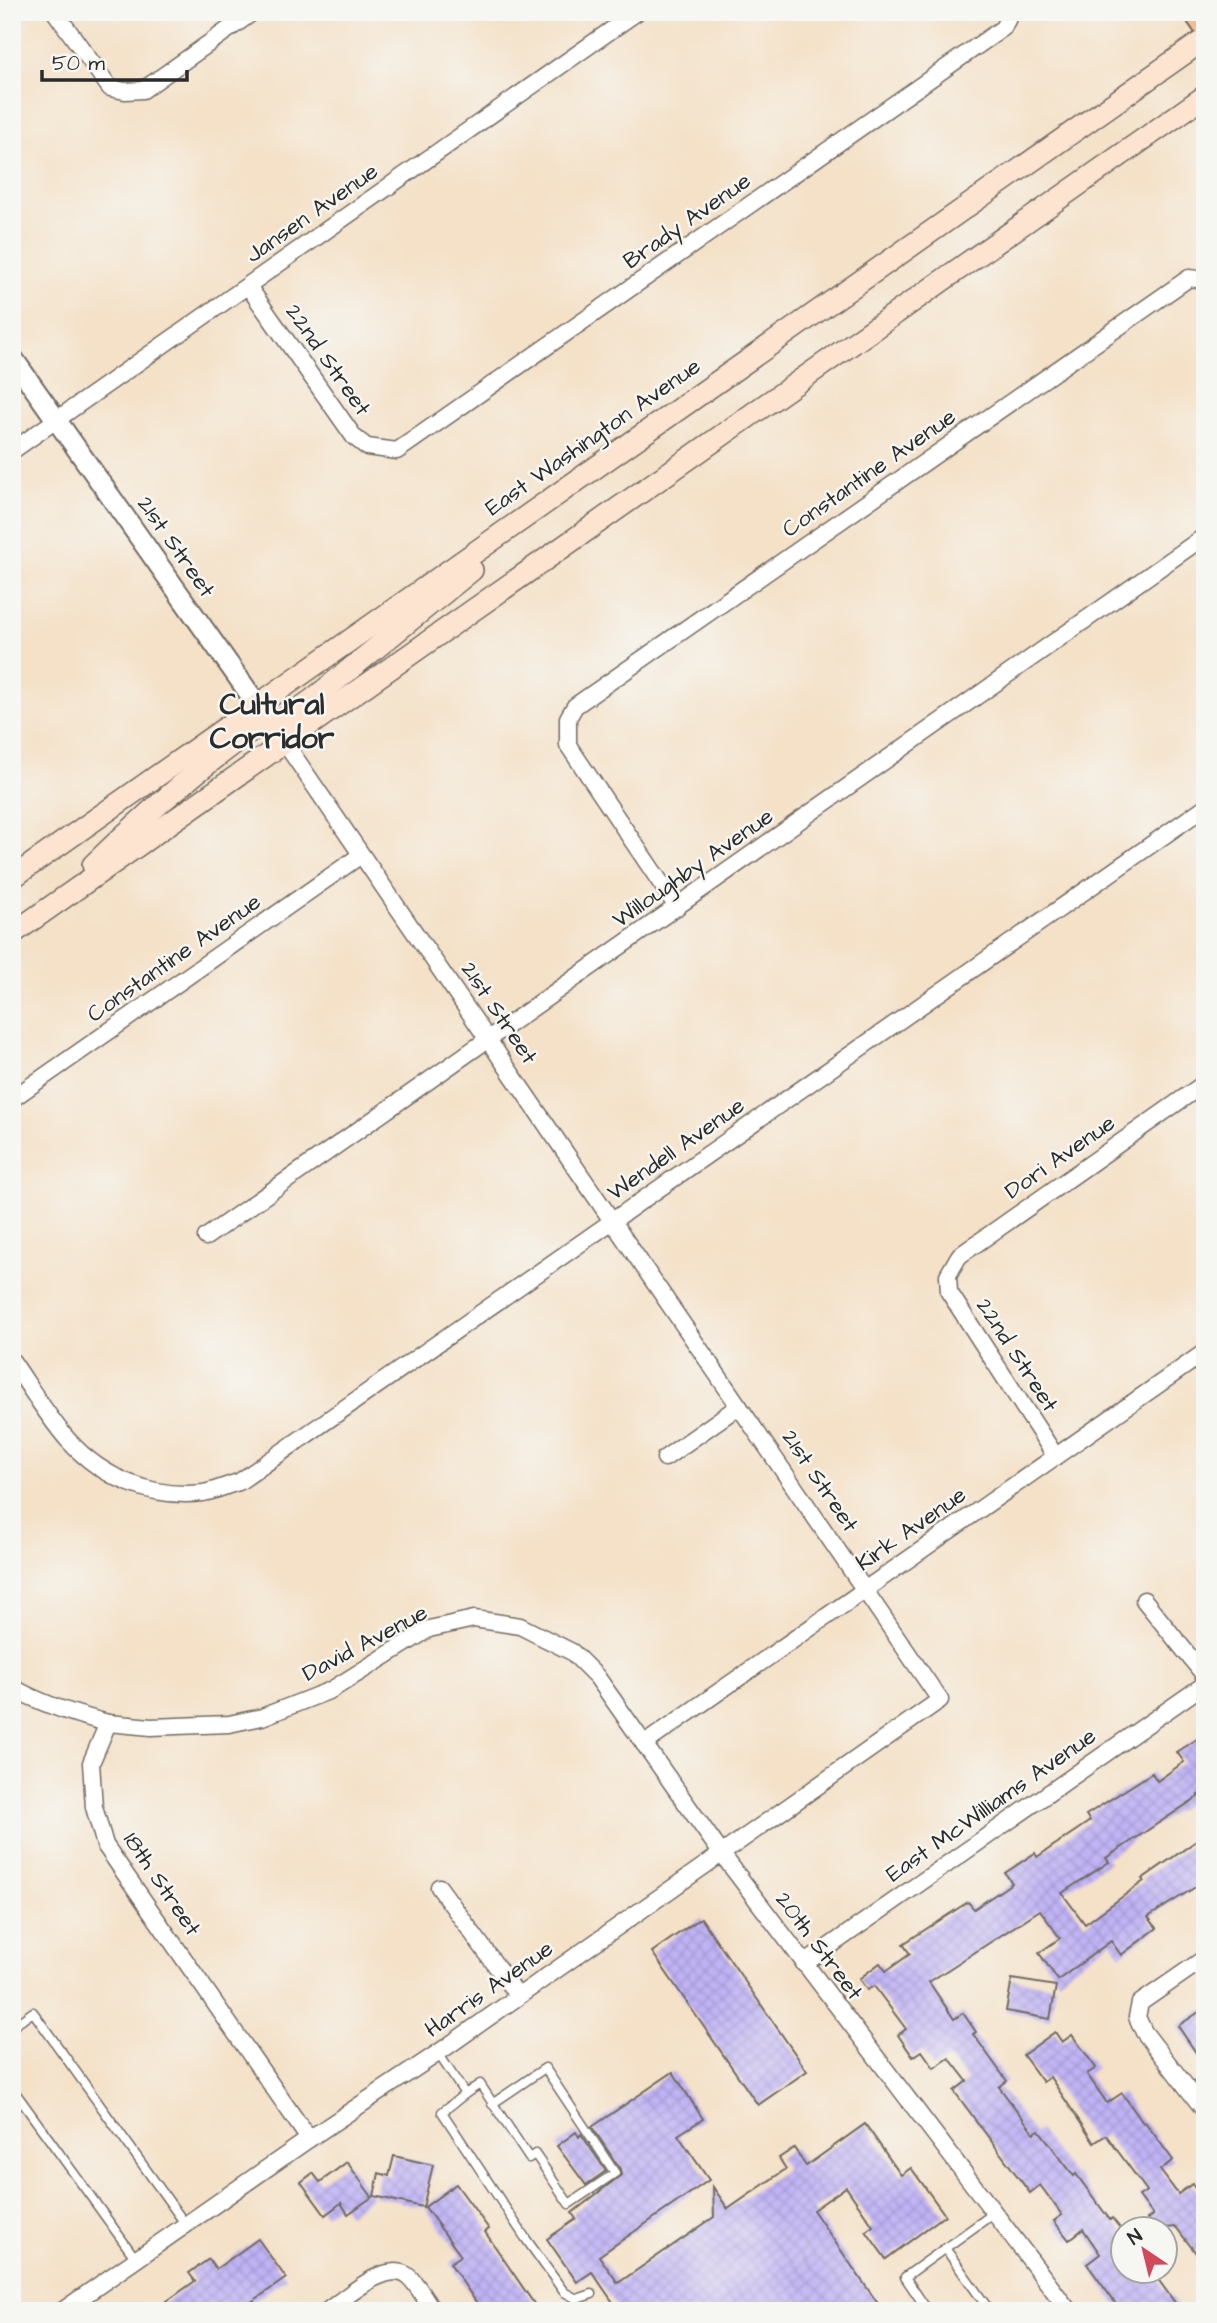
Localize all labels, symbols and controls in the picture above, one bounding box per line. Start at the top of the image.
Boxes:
scale bar [42,38,187,82]
text: 50 m [52,49,106,78]
street label: Jansen Avenue [239,155,385,271]
street label: Brady Avenue [617,165,758,278]
street label: 22nd Street [278,298,379,423]
street label: East Washington Avenue [479,350,708,524]
street label: Constantine Avenue [776,401,962,545]
street label: 21st Street [129,490,223,605]
district label: Cultural Corridor [210,684,335,760]
street label: Willoughby Avenue [606,800,780,936]
street label: Constantine Avenue [81,886,267,1030]
street label: 21st Street [453,956,545,1071]
street label: Wendell Avenue [601,1090,751,1208]
street label: Dori Avenue [998,1107,1122,1207]
street label: 22nd Street [968,1292,1066,1419]
street label: 21st Street [774,1424,866,1539]
street label: Kirk Avenue [849,1479,973,1579]
street label: David Avenue [297,1597,433,1689]
street label: East McWilliams Avenue [879,1720,1103,1890]
street label: 18th Street [116,1826,209,1943]
street label: 20th Street [768,1885,871,2008]
street label: Harris Avenue [418,1933,560,2045]
north arrow [1108,2214,1178,2284]
text: N [1122,2223,1148,2252]

